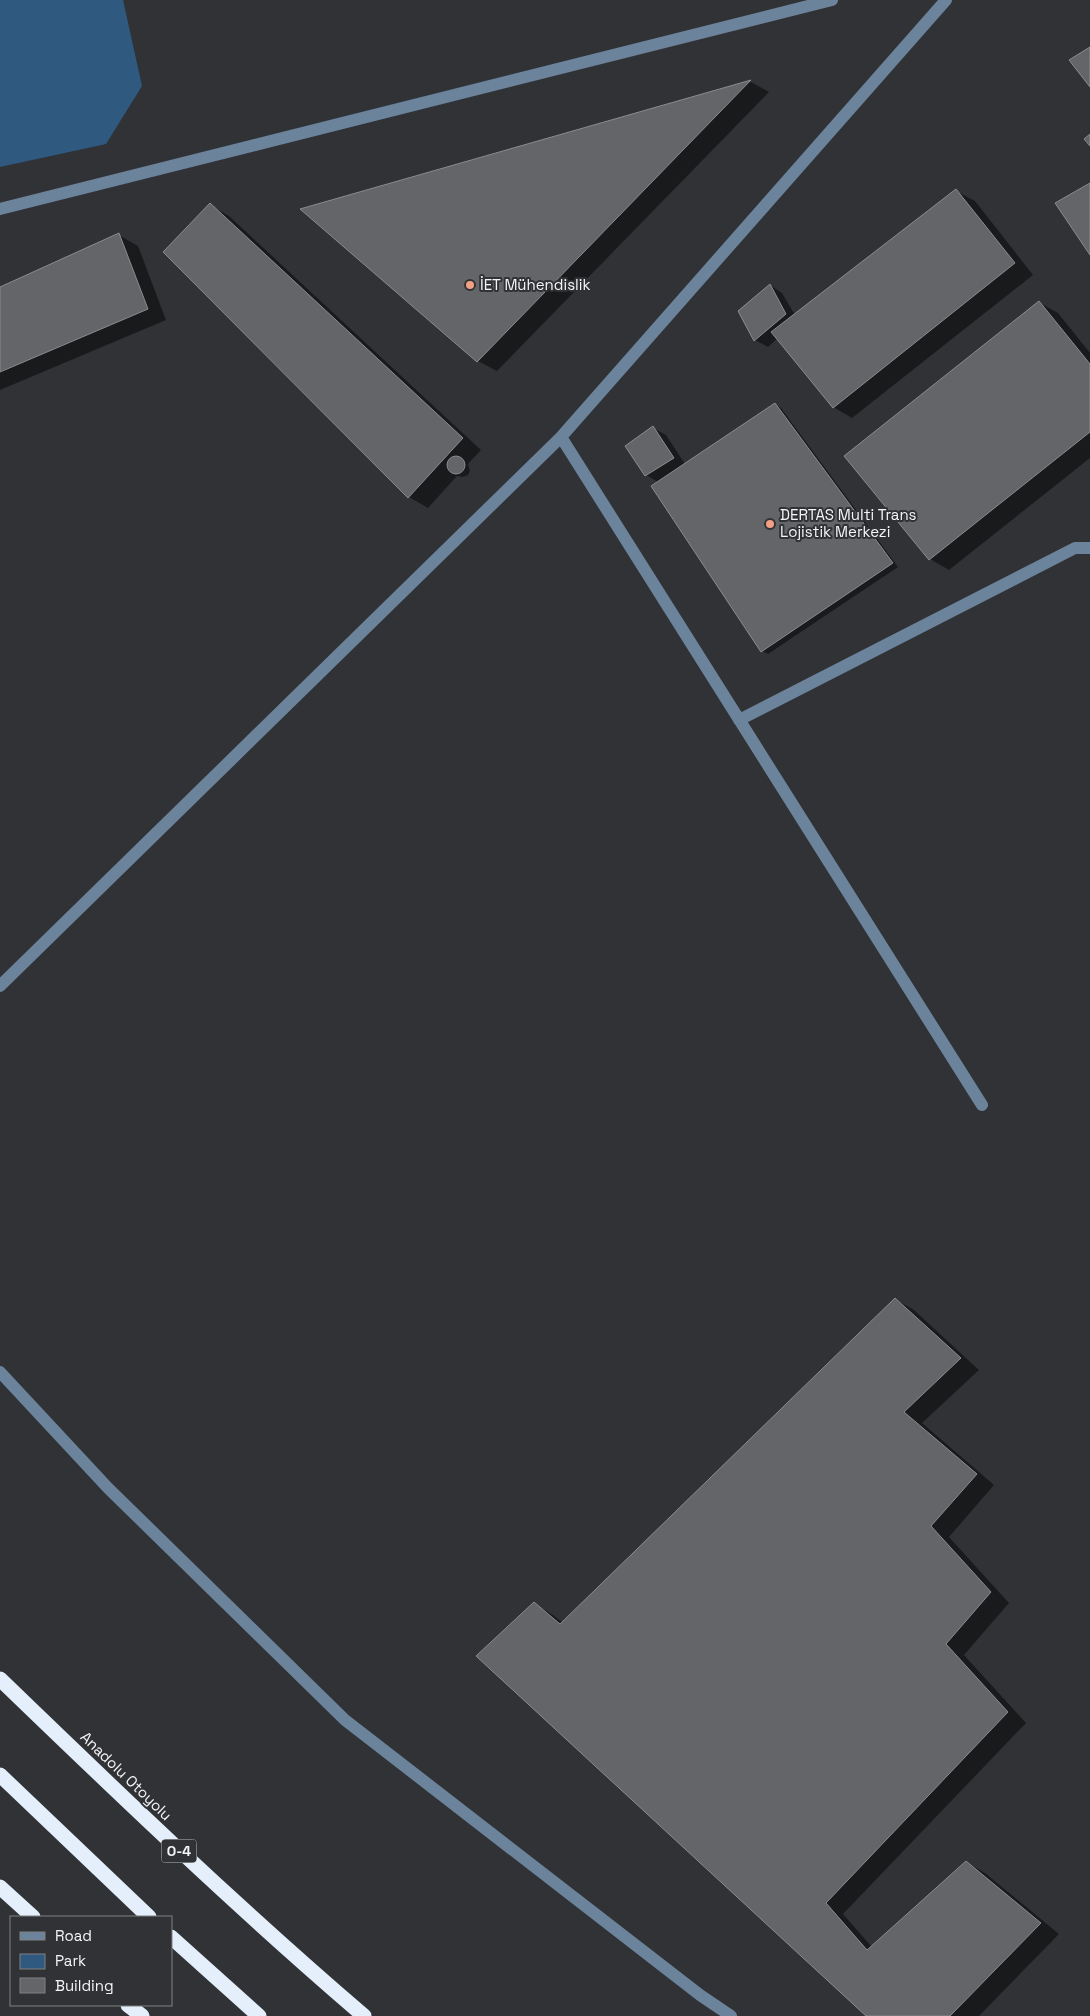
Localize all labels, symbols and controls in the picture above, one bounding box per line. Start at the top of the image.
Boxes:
place label: İET Mühendislik [480,275,590,294]
marker: İET Mühendislik [464,279,476,291]
place label: DERTAS Multi Trans Lojistik Merkezi [780,505,917,541]
marker: DERTAS Multi Trans Lojistik Merkezi [764,518,776,530]
street label: Anadolu Otoyolu [77,1727,176,1824]
road number: O-4 [162,1840,196,1862]
legend [10,1916,172,2006]
text: Road [55,1926,92,1945]
text: Park [55,1951,86,1970]
text: Building [55,1976,114,1995]

